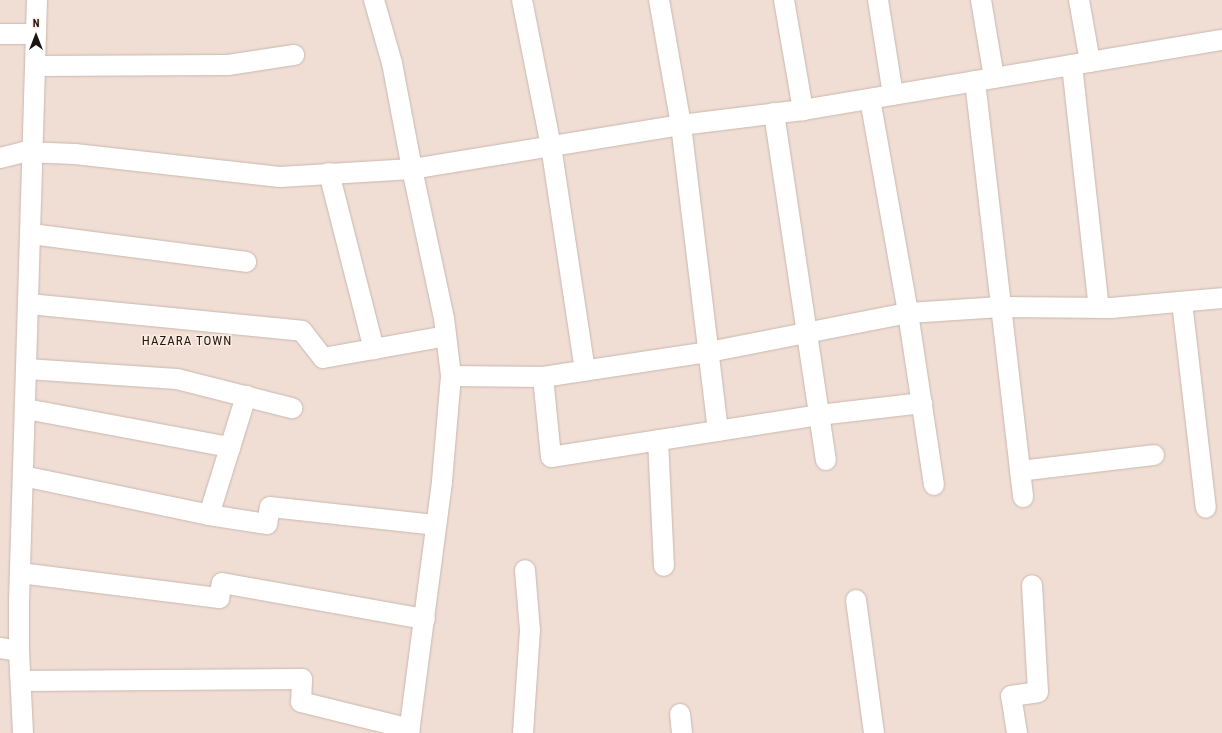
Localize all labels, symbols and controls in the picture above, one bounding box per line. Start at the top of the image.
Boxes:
north arrow [16,16,56,56]
text: N [33,17,39,30]
district label: HAZARA TOWN [142,333,232,349]

